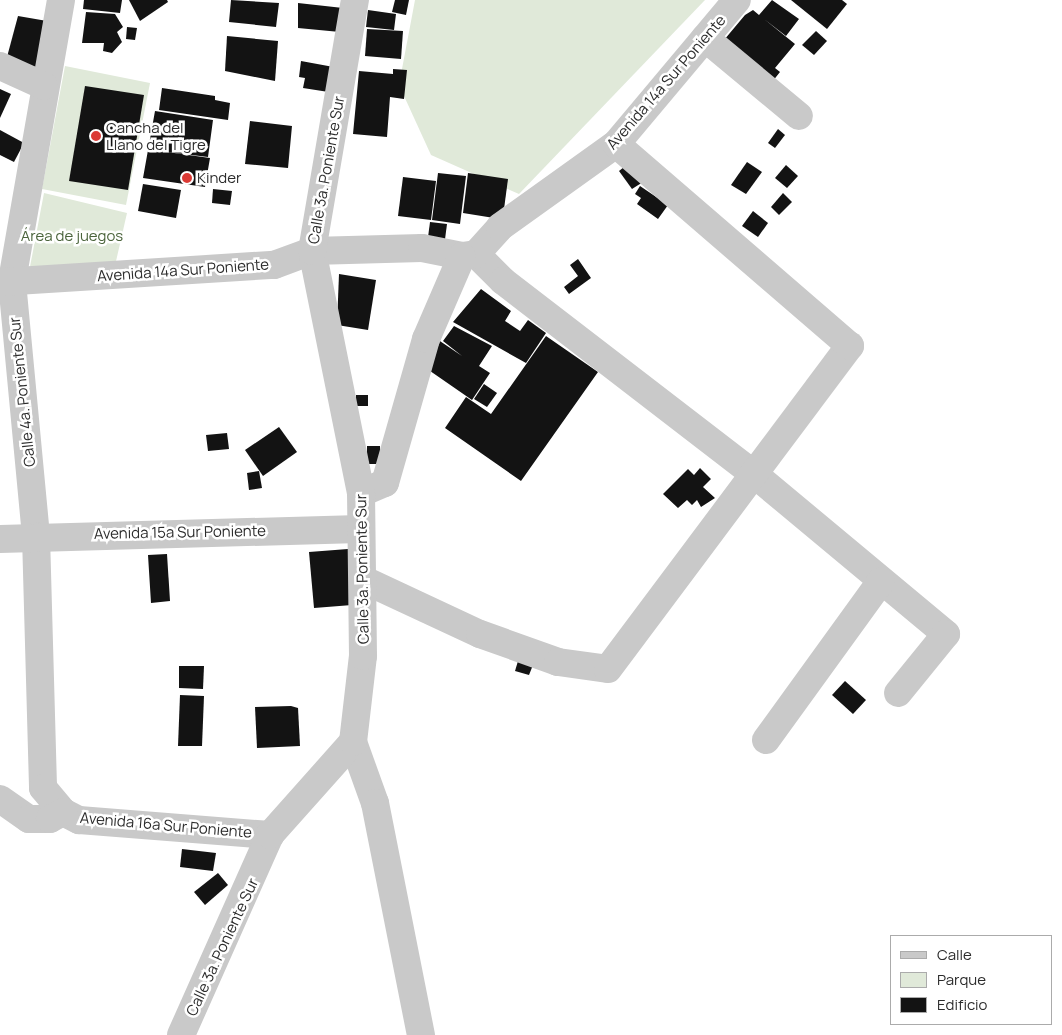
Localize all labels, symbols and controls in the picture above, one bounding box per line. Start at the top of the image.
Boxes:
street label: Avenida 14a Sur Poniente [603,11,729,153]
street label: Calle 3a. Poniente Sur [304,95,348,245]
place label: Cancha del Llano del Tigre [106,118,206,153]
marker: Cancha del Llano del Tigre [90,130,102,142]
place label: Kinder [197,169,241,187]
marker: Kinder [181,172,193,184]
park label: Área de juegos [21,227,123,245]
street label: Avenida 14a Sur Poniente [96,255,270,285]
street label: Calle 4a. Poniente Sur [5,316,39,468]
street label: Calle 3a. Poniente Sur [352,494,372,644]
street label: Avenida 15a Sur Poniente [94,522,266,542]
street label: Avenida 16a Sur Poniente [79,809,253,841]
street label: Calle 3a. Poniente Sur [182,875,262,1019]
legend [890,935,1052,1025]
text: Calle [937,944,972,965]
text: Parque [937,969,986,990]
text: Edificio [937,994,987,1015]

